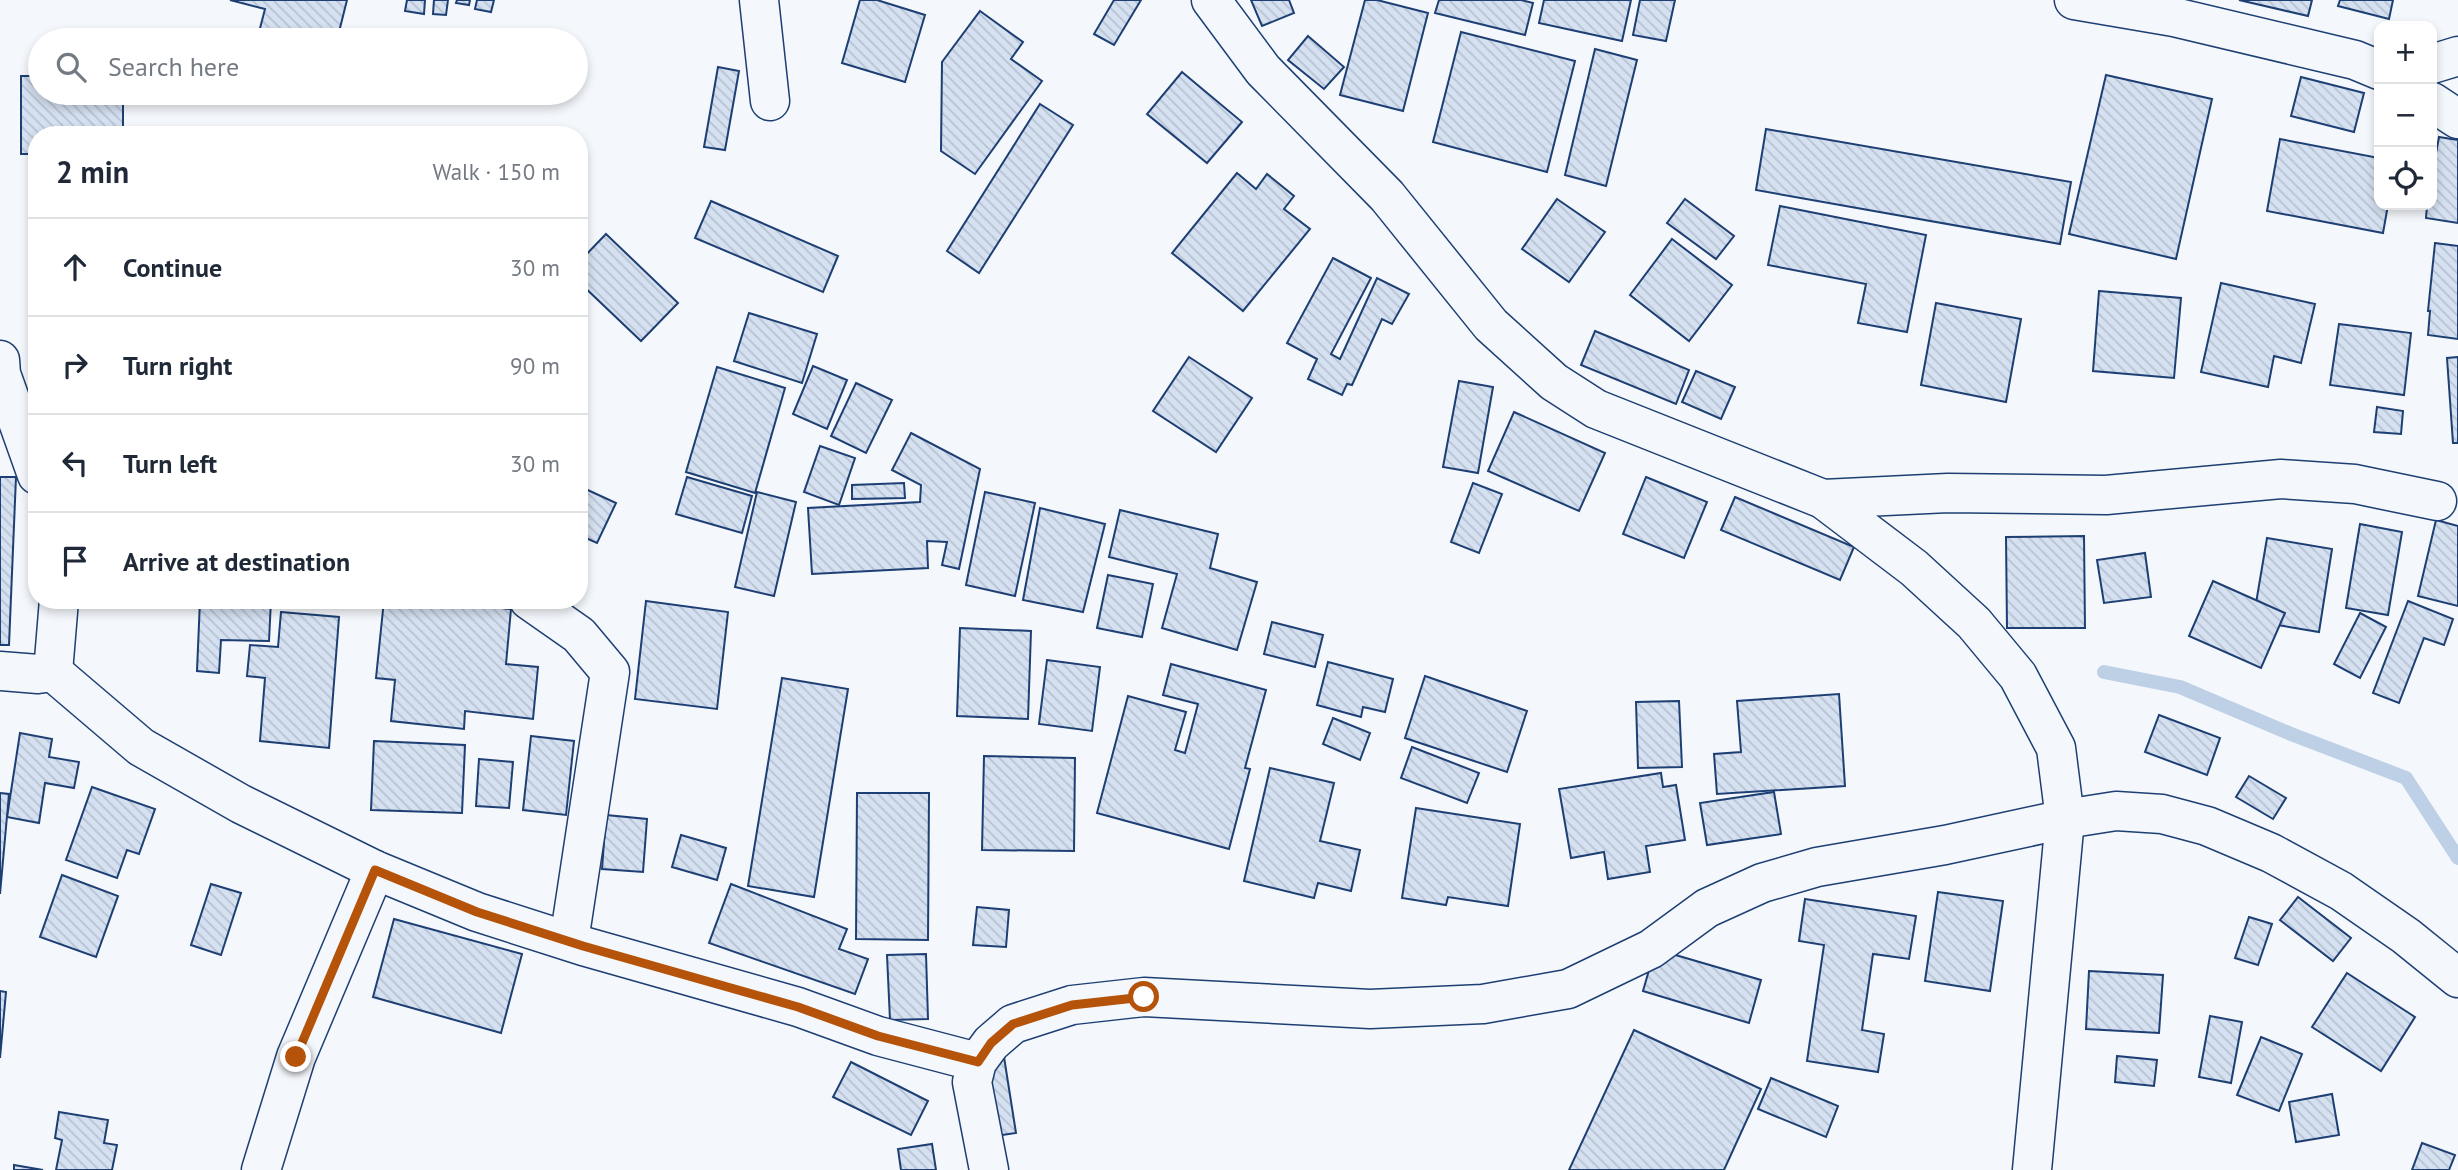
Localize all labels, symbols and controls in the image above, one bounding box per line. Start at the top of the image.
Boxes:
map controls [2374,21,2437,210]
button: + [2374,21,2437,84]
search box [28,28,588,105]
icon: search [52,48,90,86]
text: Search here [108,50,239,83]
button: − [2374,84,2437,147]
button: locate [2374,147,2437,210]
text: 2 min [56,152,129,191]
text: Walk · 150 m [433,157,560,186]
icon: ahead [56,248,94,286]
text: Continue [123,251,222,284]
text: 30 m [510,253,560,282]
icon: right [56,346,94,384]
text: Turn right [123,349,232,382]
text: 90 m [510,351,560,380]
icon: left [56,444,94,482]
text: Turn left [123,447,217,480]
text: 30 m [510,449,560,478]
icon: arrive [56,542,94,580]
text: Arrive at destination [123,545,350,578]
route start [1128,981,1159,1012]
route end [280,1041,311,1072]

